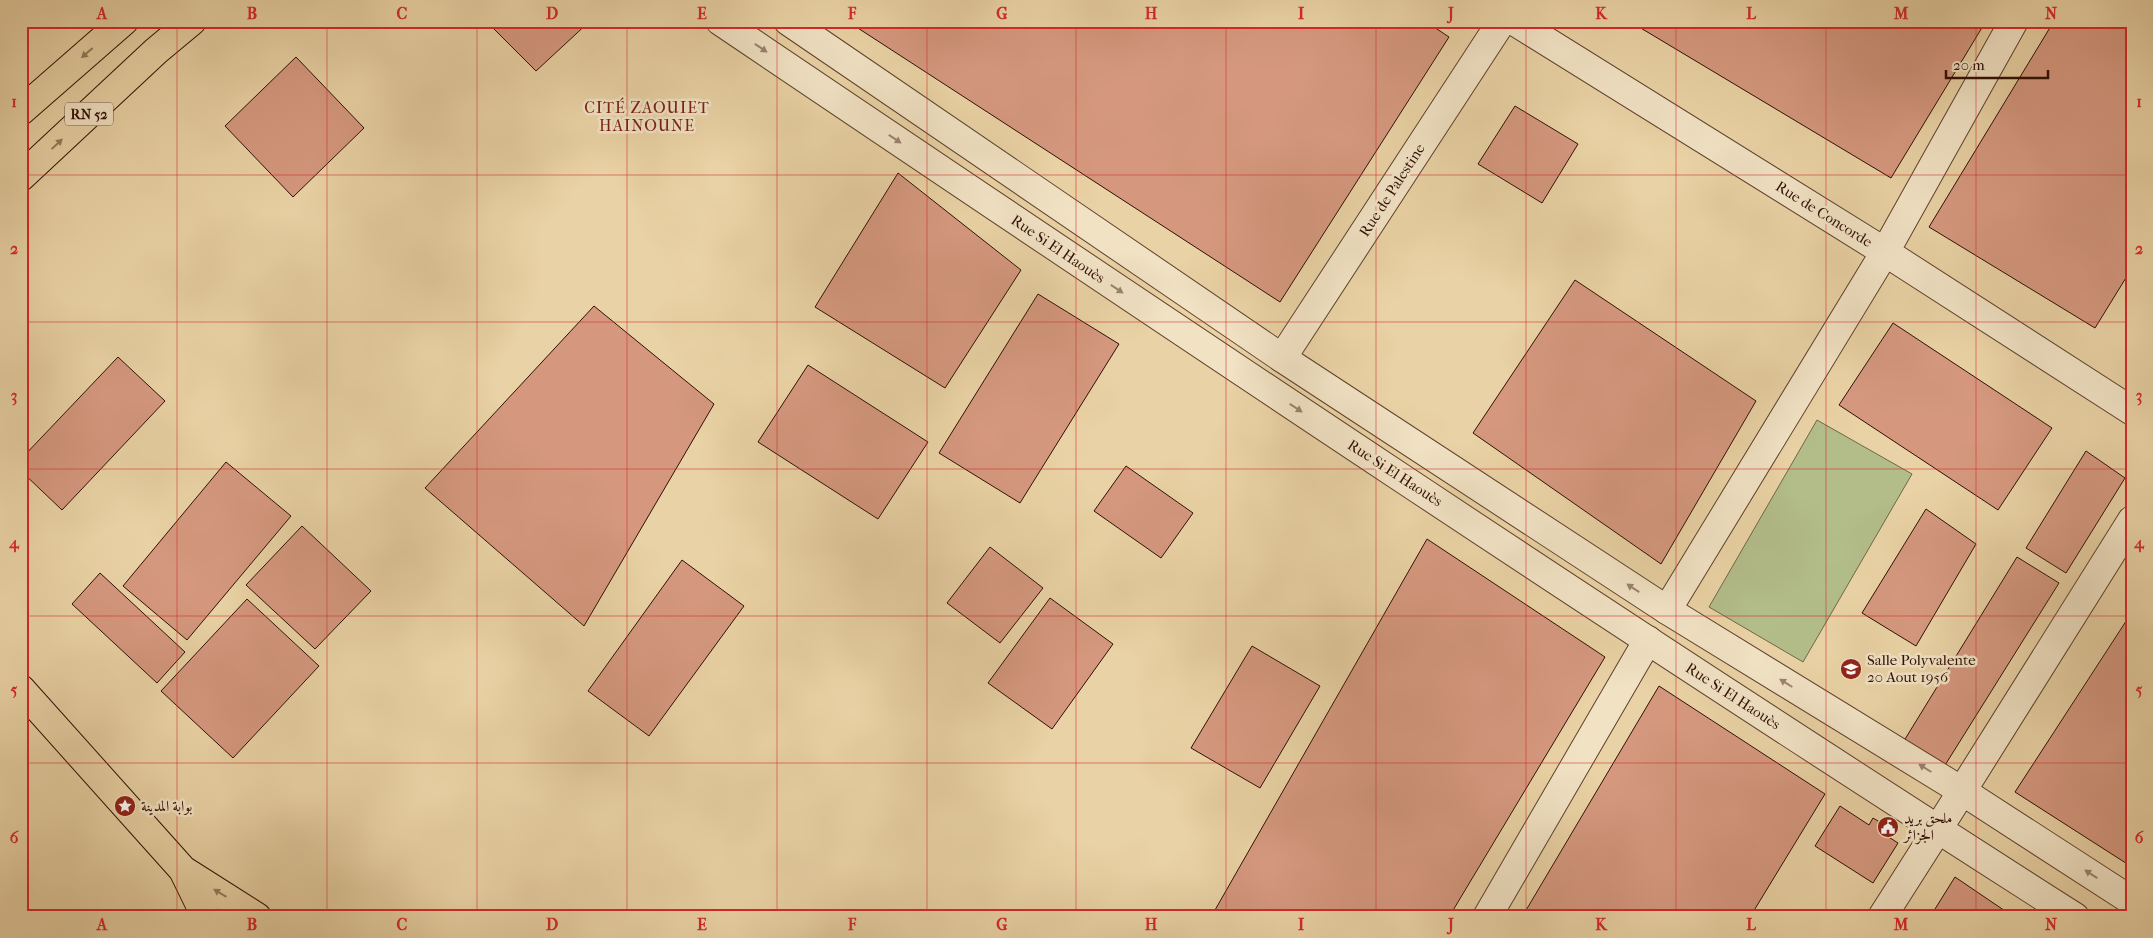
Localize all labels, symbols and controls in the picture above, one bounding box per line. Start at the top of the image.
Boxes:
text: A [96,4,108,23]
text: B [247,4,257,23]
text: C [397,4,408,23]
text: D [546,4,558,23]
text: E [697,4,707,23]
text: F [847,4,857,23]
text: G [996,4,1008,23]
text: H [1145,4,1158,23]
text: I [1298,4,1305,23]
text: J [1446,4,1454,24]
text: K [1595,4,1608,23]
text: L [1746,4,1756,23]
text: M [1893,4,1909,23]
text: N [2045,4,2058,23]
one-way arrow [754,44,767,53]
one-way arrow [82,47,94,59]
scale bar [1946,48,2048,80]
text: 20 m [1953,56,1985,74]
text: 1 [11,92,17,111]
text: 1 [2136,92,2142,111]
district label: CITÉ ZAOUIET HAINOUNE [584,97,710,135]
road number: RN 52 [65,102,113,126]
one-way arrow [889,134,902,144]
one-way arrow [51,138,63,150]
street label: Rue de Palestine [1355,140,1429,240]
street label: Rue de Concorde [1772,177,1876,251]
street label: Rue Si El Haouès [1008,211,1109,287]
text: 2 [10,239,18,258]
text: 2 [2135,239,2143,258]
one-way arrow [1111,284,1124,294]
text: 3 [11,386,17,406]
text: 3 [2136,386,2142,406]
one-way arrow [1289,404,1303,413]
street label: Rue Si El Haouès [1344,436,1446,511]
text: 4 [8,533,20,553]
text: 4 [2133,533,2145,553]
one-way arrow [1627,583,1640,593]
place label: Salle Polyvalente 20 Aout 1956 [1867,651,1976,686]
school or university icon: Salle Polyvalente 20 Aout 1956 [1839,657,1863,681]
street label: Rue Si El Haouès [1682,659,1784,734]
one-way arrow [1780,679,1793,688]
text: 5 [11,680,18,699]
text: 5 [2136,680,2143,699]
one-way arrow [1918,763,1931,773]
place icon: بوابة المدينة [113,794,137,818]
place label: بوابة المدينة [141,797,192,816]
place label: ملحق بريد الجزائر [1902,809,1952,845]
public building icon: ملحق بريد الجزائر [1876,815,1900,839]
text: 6 [10,828,19,847]
text: 6 [2135,828,2144,847]
one-way arrow [2084,870,2098,879]
one-way arrow [214,888,227,897]
text: A [96,915,108,934]
text: B [247,915,257,934]
text: C [397,915,408,934]
text: D [546,915,558,934]
text: E [697,915,707,934]
text: F [847,915,857,934]
text: G [996,915,1008,934]
text: H [1145,915,1158,934]
text: I [1298,915,1305,934]
text: J [1446,915,1454,935]
text: K [1595,915,1608,934]
text: L [1746,915,1756,934]
text: M [1893,915,1909,934]
text: N [2045,915,2058,934]

